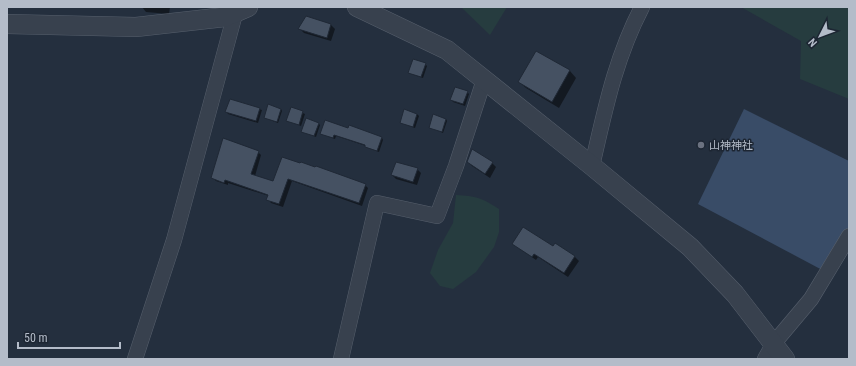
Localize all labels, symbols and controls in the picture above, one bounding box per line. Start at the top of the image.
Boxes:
north arrow [800,16,840,56]
text: N [806,35,820,49]
place label: 山神神社 [709,139,753,152]
marker: 山神神社 [696,140,706,150]
scale bar [18,324,120,350]
text: 50 m [24,331,48,345]

